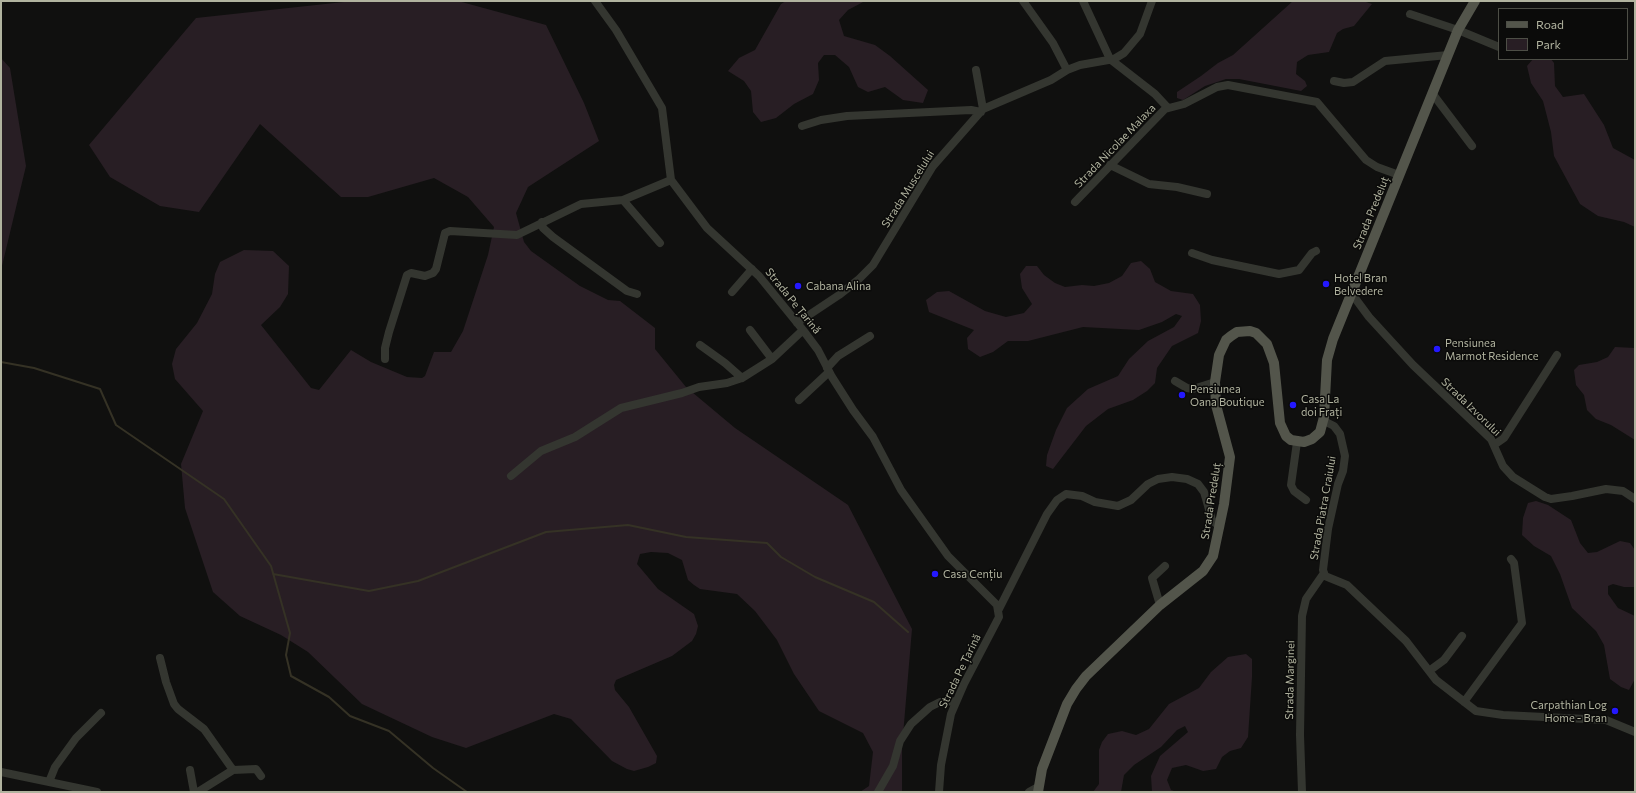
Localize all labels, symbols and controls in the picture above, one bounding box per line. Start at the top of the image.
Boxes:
legend [1498,8,1628,60]
text: Road [1536,17,1564,31]
text: Park [1536,37,1561,51]
street label: Strada Nicolae Malaxa [1072,101,1158,191]
street label: Strada Muscelului [879,148,937,230]
street label: Strada Predeluț [1350,175,1392,251]
street label: Strada Pe Țarină [762,265,824,337]
place label: Hotel Bran Belvedere [1334,271,1387,297]
place label: Cabana Alina [806,279,871,293]
marker: Hotel Bran Belvedere [1321,279,1331,289]
marker: Cabana Alina [793,281,803,291]
place label: Pensiunea Marmot Residence [1445,336,1539,362]
marker: Pensiunea Marmot Residence [1432,344,1442,354]
street label: Strada Izvorului [1438,375,1504,439]
place label: Pensiunea Oana Boutique [1190,382,1264,408]
marker: Pensiunea Oana Boutique [1177,390,1187,400]
place label: Casa La doi Frați [1301,392,1342,418]
marker: Casa La doi Frați [1288,400,1298,410]
street label: Strada Piatra Craiului [1307,455,1339,561]
street label: Strada Predeluț [1198,462,1224,540]
place label: Casa Cențiu [943,567,1002,581]
marker: Casa Cențiu [930,569,940,579]
street label: Strada Pe Țarină [936,632,984,710]
street label: Strada Marginei [1283,640,1297,720]
place label: Carpathian Log Home - Bran [1530,698,1607,724]
marker: Carpathian Log Home - Bran [1610,706,1620,716]

